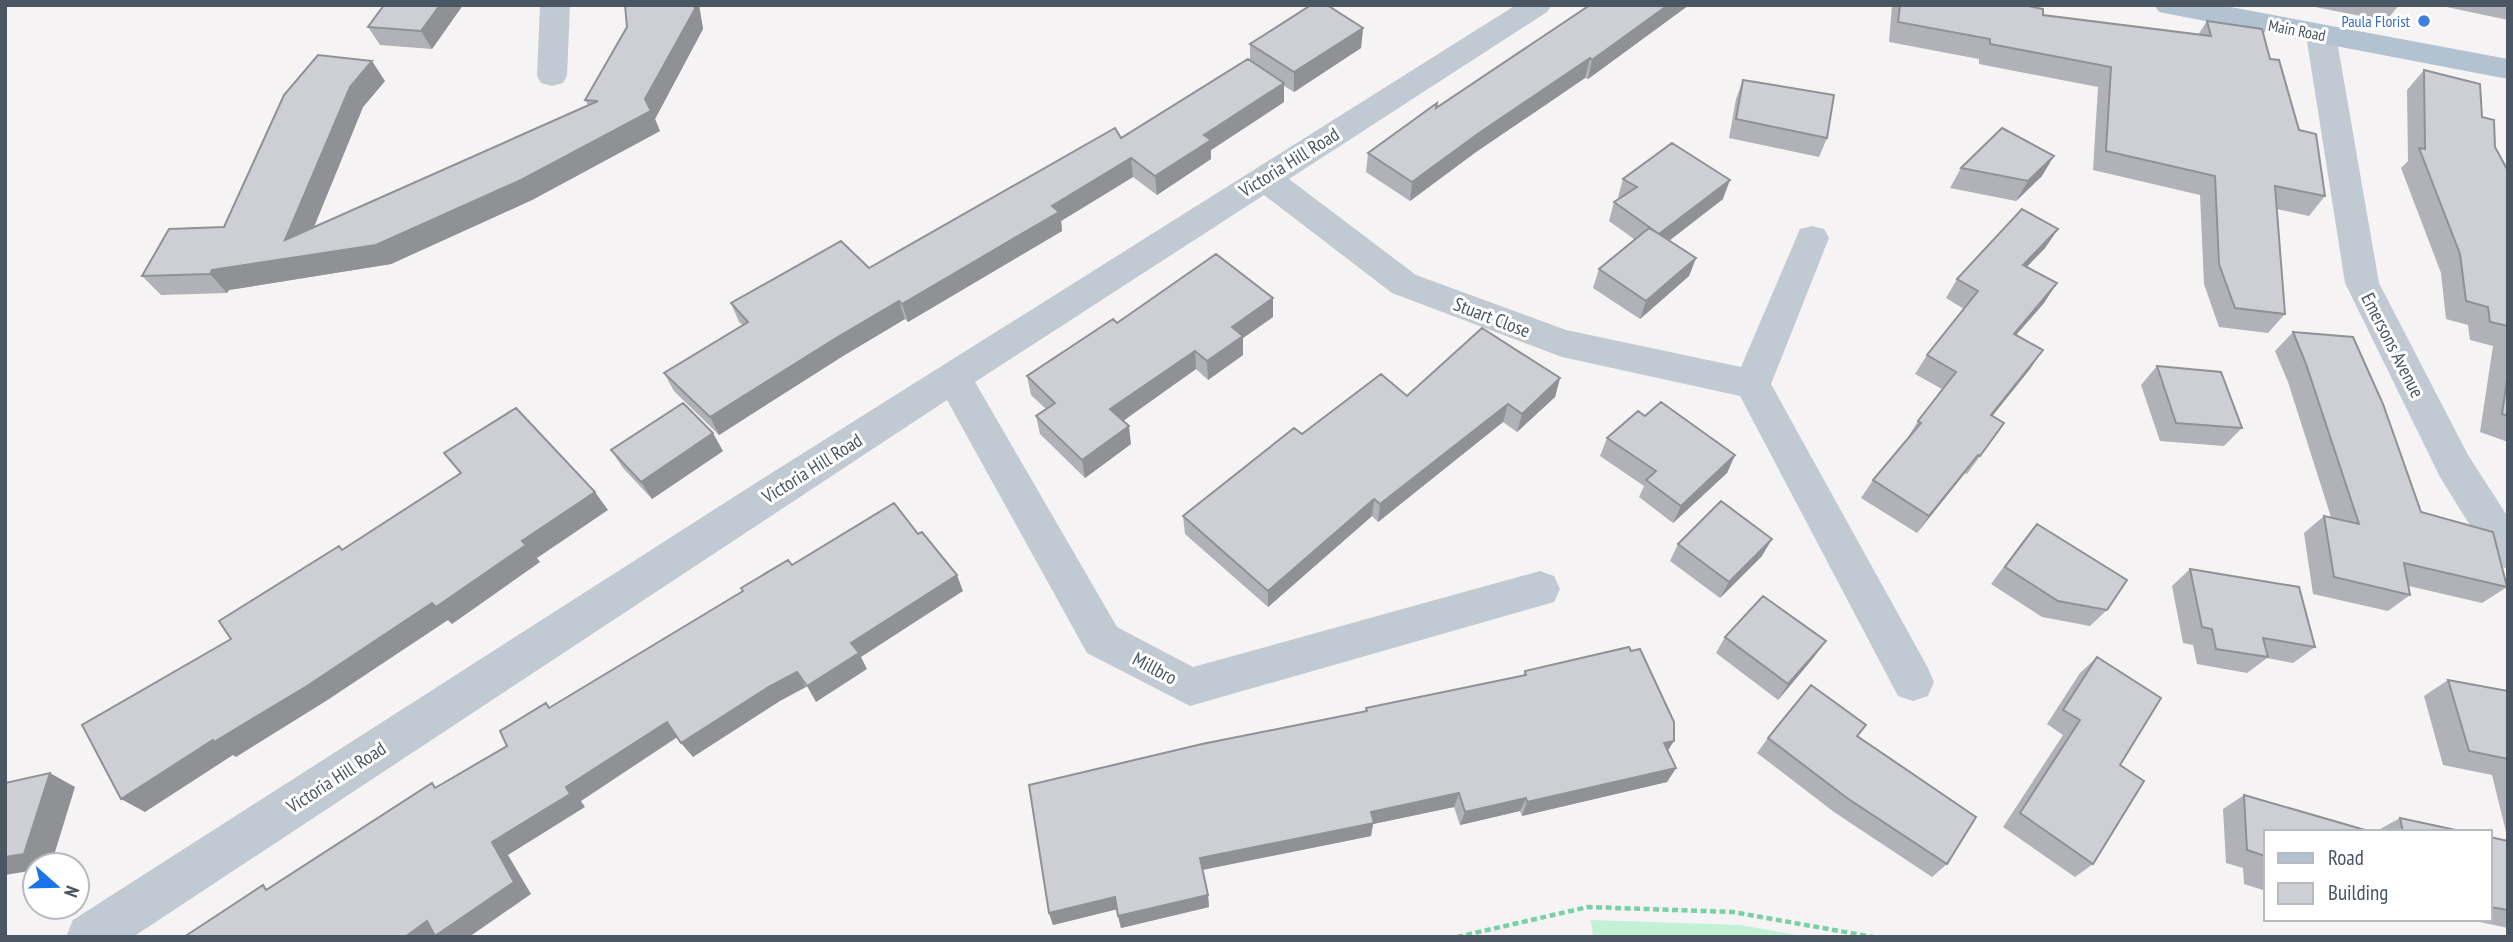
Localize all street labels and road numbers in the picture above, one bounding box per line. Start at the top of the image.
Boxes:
street label: Main Road [2267,15,2327,45]
street label: Victoria Hill Road [1234,122,1343,203]
street label: Emersons Avenue [2356,289,2430,402]
street label: Stuart Close [1450,292,1534,343]
street label: Victoria Hill Road [757,428,866,509]
street label: Millbro [1129,646,1181,690]
street label: Victoria Hill Road [281,736,390,819]

